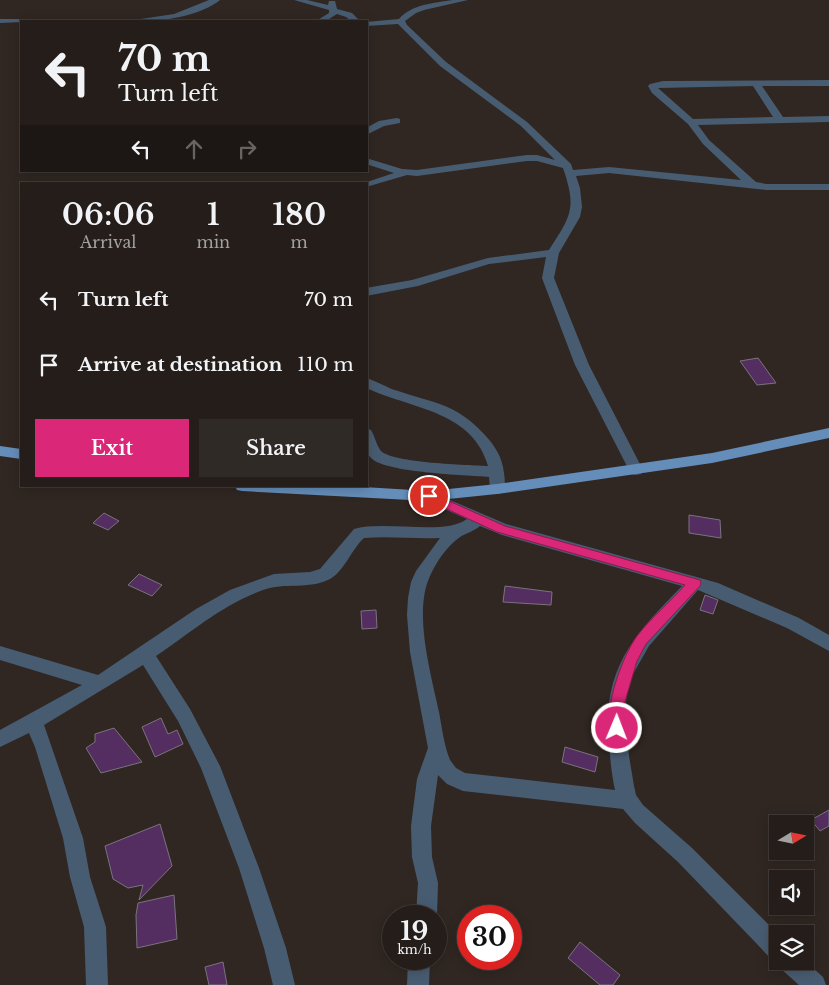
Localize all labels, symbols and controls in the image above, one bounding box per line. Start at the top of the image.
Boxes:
text: 70 m [118,37,211,80]
icon: left [35,40,100,105]
text: Turn left [118,80,218,107]
icon: left [127,135,155,163]
icon: ahead [180,135,208,163]
icon: right [233,135,261,163]
text: 06:06 [62,196,155,233]
text: 1 [207,196,220,233]
text: 180 [272,196,326,233]
text: Arrival [80,232,137,252]
text: min [196,232,230,252]
text: m [290,232,308,252]
icon: left [35,286,63,314]
text: Turn left [78,288,169,311]
text: 70 m [304,288,353,311]
icon: arrive [35,351,63,379]
text: Arrive at destination [78,353,282,376]
text: 110 m [297,353,354,376]
button: Exit [35,419,189,477]
button: Share [199,419,353,477]
pin [408,475,450,517]
icon: arrive [415,482,443,510]
position arrow [590,701,642,753]
north arrow [769,815,814,860]
map controls [769,815,814,970]
button: sound [769,870,814,915]
speed limit sign: 30 [457,905,522,970]
text: 19 [401,916,428,947]
button: layers [769,925,814,970]
text: km/h [397,942,432,957]

